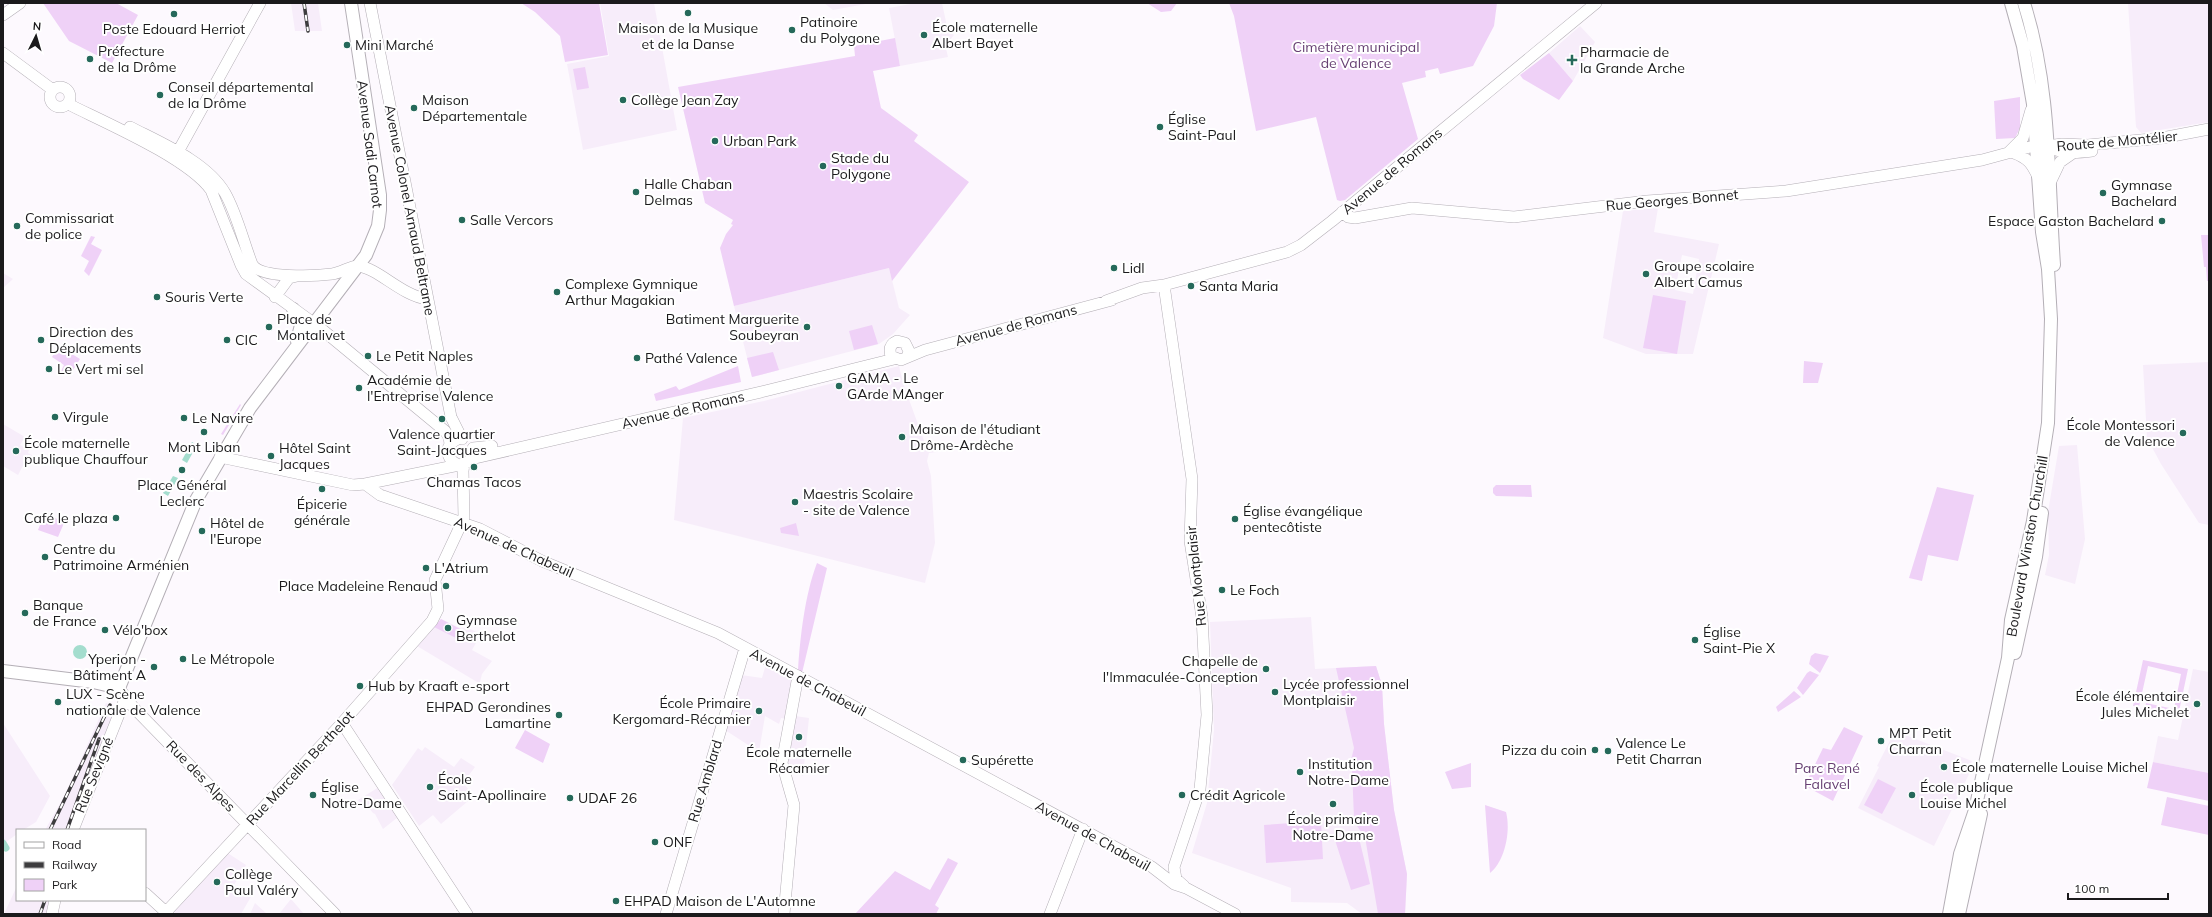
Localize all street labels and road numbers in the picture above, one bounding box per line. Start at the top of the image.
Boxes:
street label: Avenue Sadi Carnot [353,79,387,209]
street label: Avenue Colonel Arnaud Beltrame [381,103,439,317]
street label: Avenue de Romans [1338,124,1446,218]
street label: Route de Montélier [2056,127,2179,155]
street label: Rue Georges Bonnet [1605,185,1739,215]
street label: Avenue de Romans [953,300,1079,350]
street label: Avenue de Romans [620,387,746,433]
street label: Boulevard Winston Churchill [2002,454,2052,638]
street label: Avenue de Chabeuil [451,513,577,581]
street label: Rue Montplaisir [1182,524,1210,627]
street label: Avenue de Chabeuil [747,644,869,720]
street label: Rue Marcellin Berthelot [242,707,358,829]
street label: Rue Sevigné [71,734,117,816]
street label: Rue des Alpes [162,737,240,815]
street label: Rue Amblard [684,738,726,824]
street label: Avenue de Chabeuil [1032,797,1154,875]

